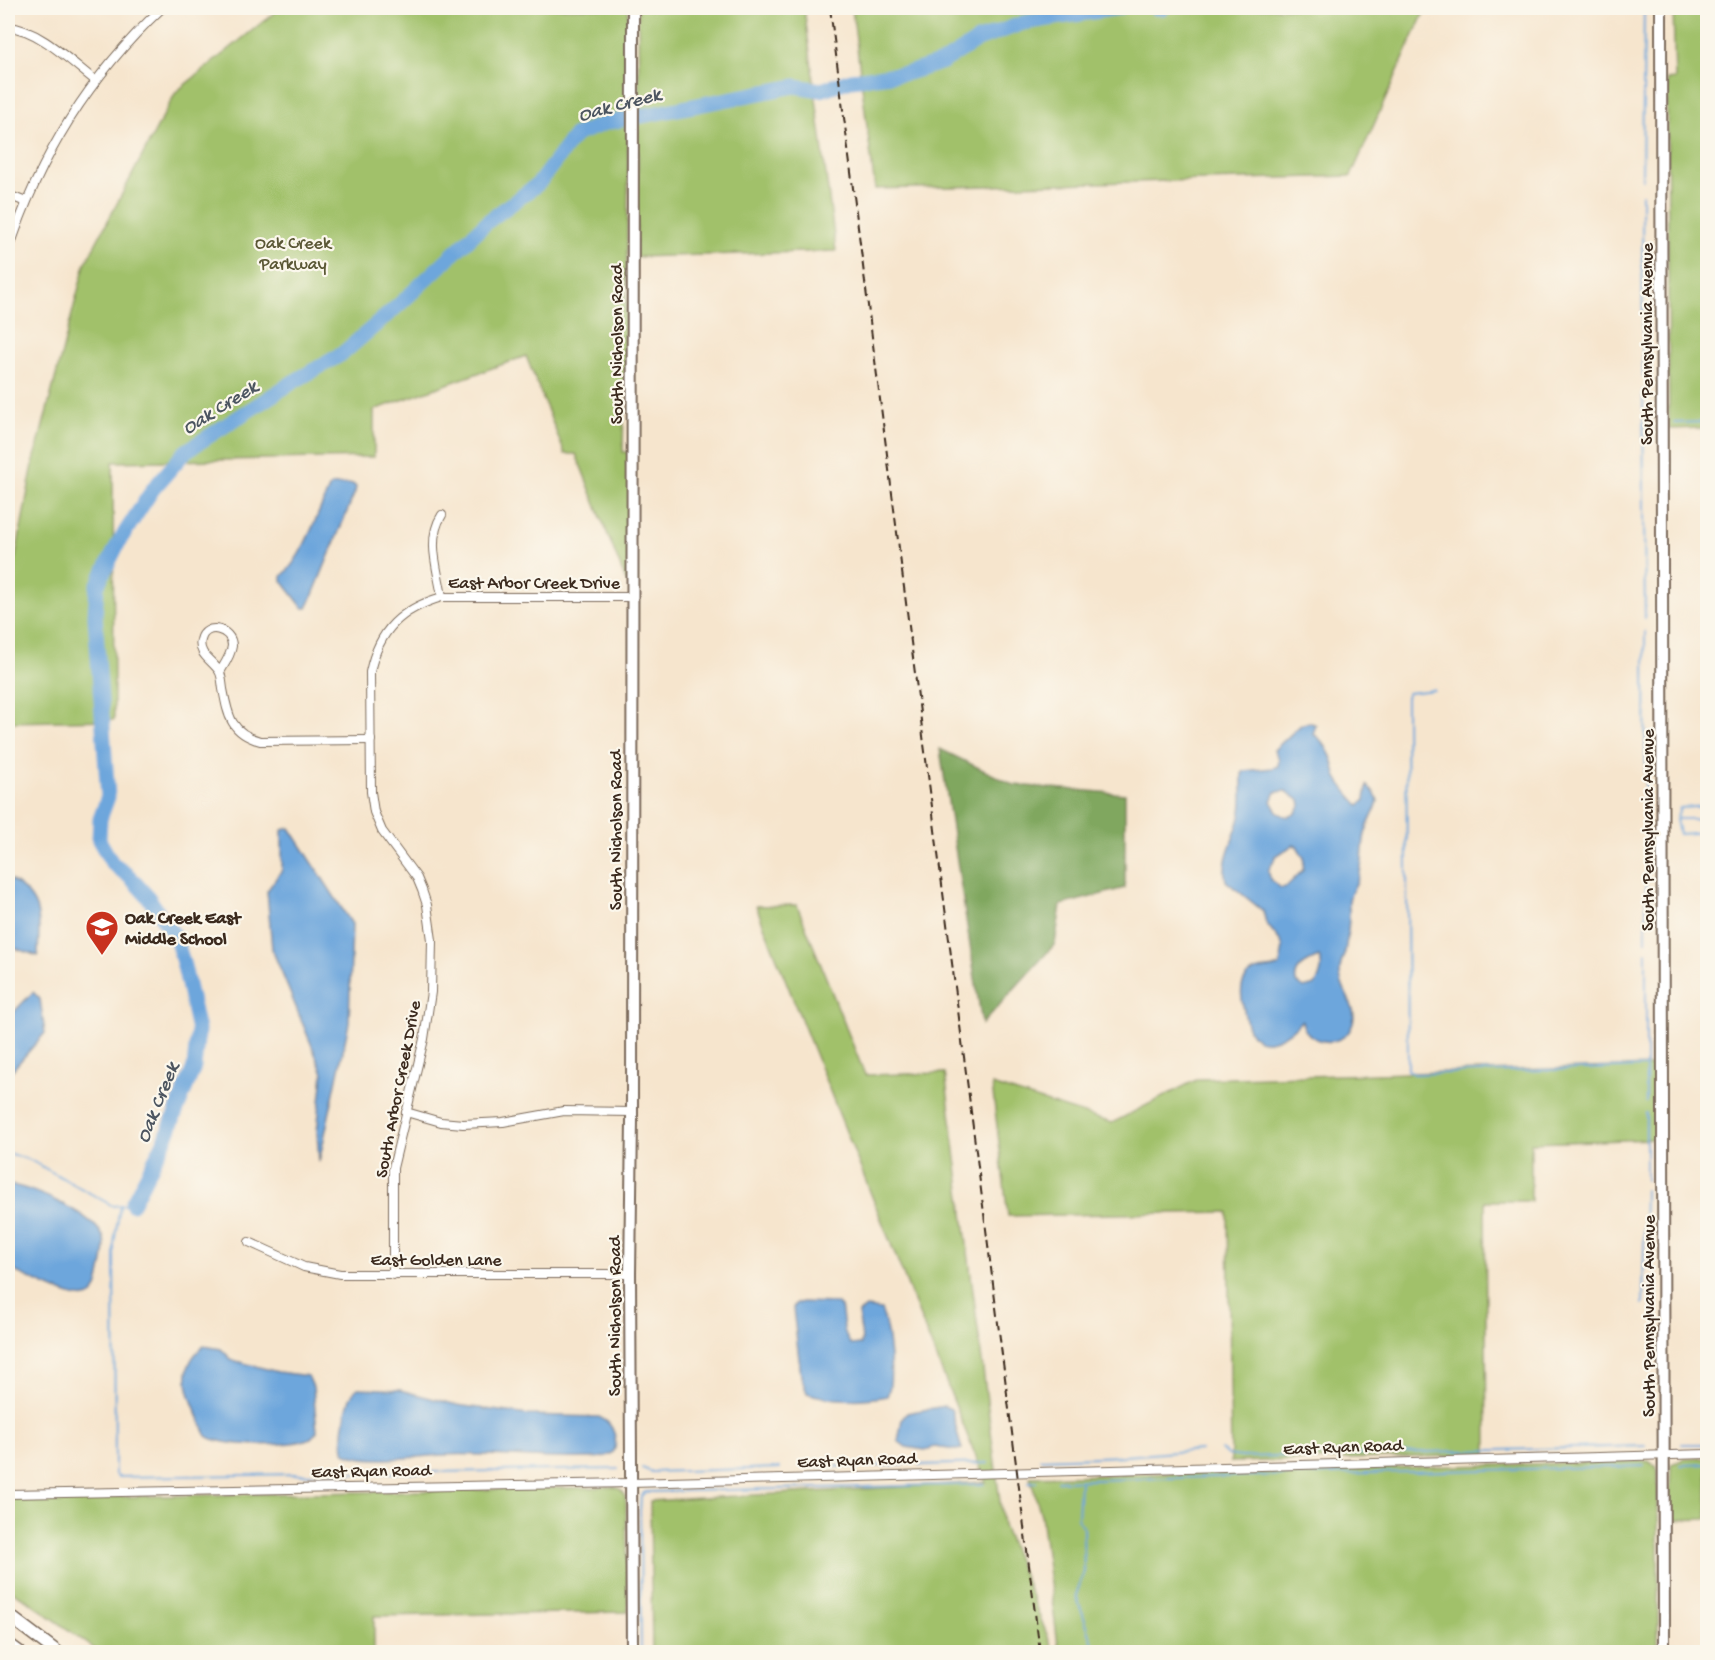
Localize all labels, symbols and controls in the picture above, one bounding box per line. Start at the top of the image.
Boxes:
water label: Oak Creek [576,84,666,128]
park label: Oak Creek Parkway [255,234,333,276]
street label: South Pennsylvania Avenue [1638,242,1659,445]
street label: South Nicholson Road [608,262,629,424]
water label: Oak Creek [179,376,264,441]
street label: East Arbor Creek Drive [448,574,621,595]
street label: South Pennsylvania Avenue [1639,728,1660,931]
street label: South Nicholson Road [607,748,628,910]
school or university icon: Oak Creek East Middle School [84,909,120,956]
place label: Oak Creek East Middle School [125,909,242,951]
street label: South Arbor Creek Drive [372,998,427,1180]
water label: Oak Creek [133,1058,186,1147]
street label: South Pennsylvania Avenue [1640,1214,1661,1417]
street label: South Nicholson Road [606,1234,627,1396]
street label: East Golden Lane [370,1251,502,1272]
street label: East Ryan Road [1283,1436,1405,1461]
street label: East Ryan Road [797,1449,919,1474]
street label: East Ryan Road [311,1461,433,1484]

